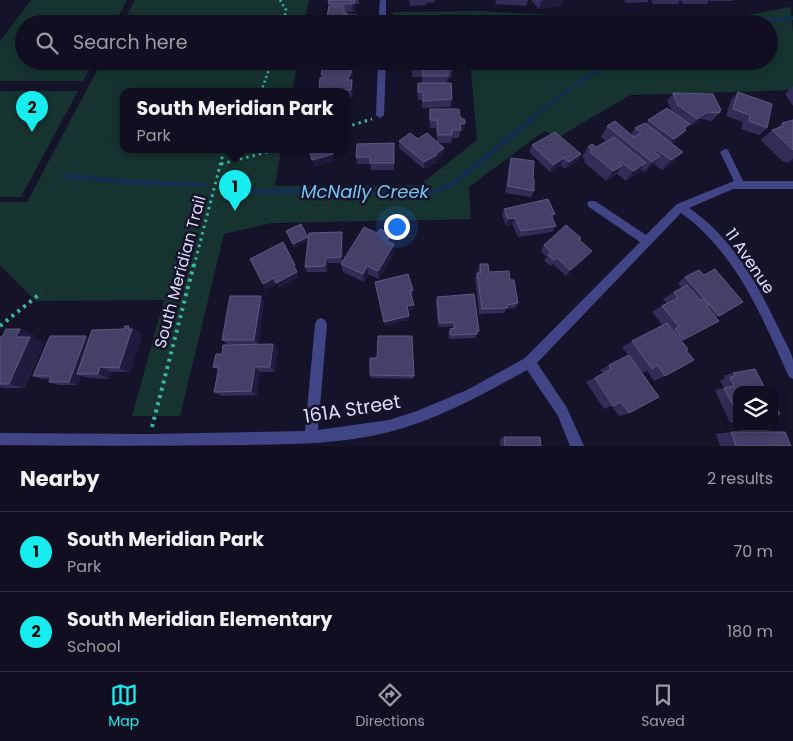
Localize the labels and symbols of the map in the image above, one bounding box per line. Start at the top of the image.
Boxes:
pin: 2 [16,91,48,132]
pin: 1 [219,170,251,211]
water label: McNally Creek [301,179,430,204]
street label: South Meridian Trail [149,193,211,351]
your location [384,214,410,240]
street label: 11 Avenue [720,224,780,298]
street label: 161A Street [302,388,402,430]

